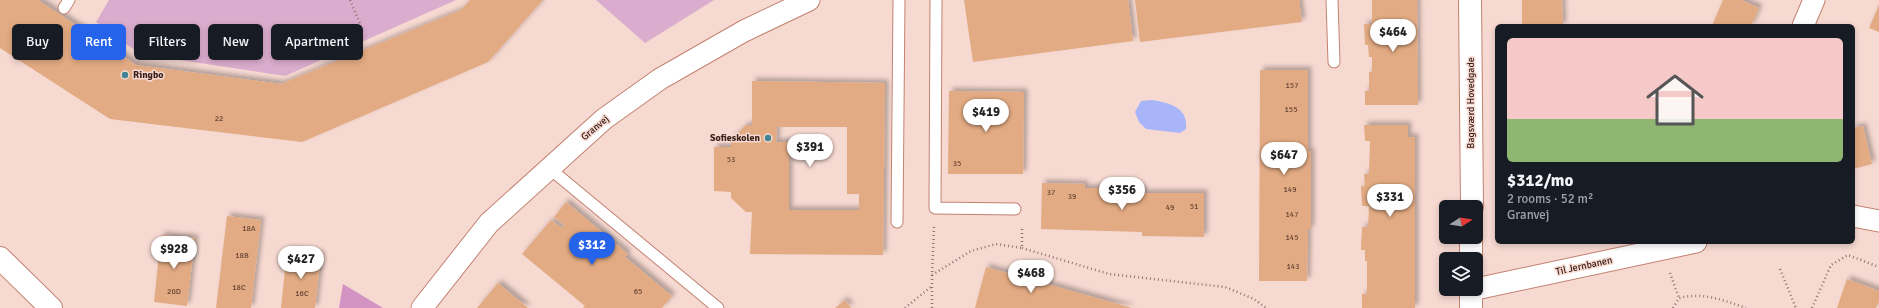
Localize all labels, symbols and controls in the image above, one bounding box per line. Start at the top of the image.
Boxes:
pin: $464 [1369,19,1417,53]
chip: Buy [12,24,63,60]
chip: Rent [71,24,126,60]
chip: Filters [134,24,200,60]
chip: New [208,24,263,60]
chip: Apartment [271,24,363,60]
text: $464 [1379,24,1407,40]
street label: Bagsværd Hovedgade [1465,57,1477,149]
icon: home [1639,64,1711,136]
place label: Ringbo [133,69,164,81]
marker: Ringbo [120,70,130,80]
house number: 157 [1286,80,1298,90]
pin: $419 [962,99,1010,133]
text: $419 [972,104,1000,120]
house number: 155 [1285,104,1297,114]
house number: 22 [215,113,223,123]
street label: Granvej [579,113,612,143]
place label: Sofieskolen [710,132,761,144]
marker: Sofieskolen [763,133,773,143]
pin: $391 [786,134,834,168]
text: $391 [796,139,824,155]
pin: $647 [1260,142,1308,176]
text: $647 [1270,147,1298,163]
house number: 53 [727,154,735,164]
house number: 35 [953,158,961,168]
text: $312/mo [1507,170,1573,191]
pin: $356 [1098,177,1146,211]
text: $356 [1108,182,1136,198]
house number: 149 [1284,184,1296,194]
pin: $331 [1366,184,1414,218]
house number: 37 [1047,187,1055,197]
text: $331 [1376,189,1404,205]
house number: 39 [1068,191,1076,201]
text: 2 rooms · 52 m² [1507,191,1593,207]
north arrow [1439,200,1483,244]
map controls [1439,200,1483,296]
house number: 51 [1190,201,1198,211]
house number: 49 [1166,202,1174,212]
text: Granvej [1507,207,1549,223]
house number: 147 [1286,209,1298,219]
house number: 18A [242,223,256,233]
pin: $312 [568,232,616,266]
house number: 145 [1286,232,1298,242]
pin: $928 [150,236,198,270]
text: $312 [578,237,606,253]
text: $928 [160,241,188,257]
pin: $427 [277,246,325,280]
house number: 18B [235,250,249,260]
text: $427 [287,251,315,267]
button: layers [1439,252,1483,296]
street label: Til Jernbanen [1555,254,1613,278]
pin: $468 [1007,260,1055,294]
house number: 143 [1287,261,1299,271]
text: $468 [1017,265,1045,281]
house number: 18C [232,282,246,292]
house number: 20D [167,286,181,296]
house number: 65 [634,286,642,296]
house number: 16C [295,288,309,298]

